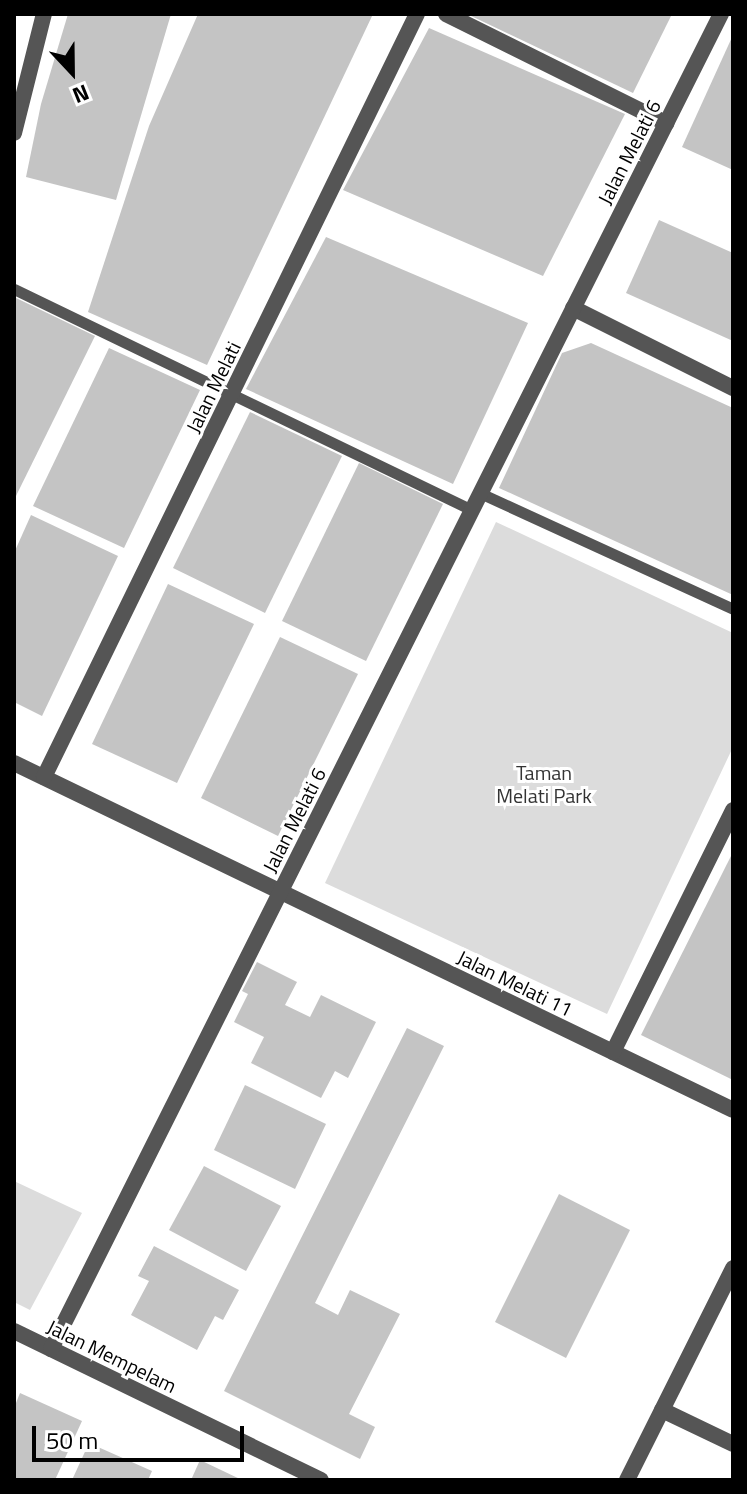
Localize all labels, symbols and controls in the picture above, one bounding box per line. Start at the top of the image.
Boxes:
north arrow [32,32,112,112]
text: N [68,76,94,113]
street label: Jalan Melati 6 [592,96,666,208]
street label: Jalan Melati [181,338,245,436]
park label: Taman Melati Park [496,761,592,808]
street label: Jalan Melati 6 [257,764,331,876]
street label: Jalan Melati 11 [453,945,577,1021]
street label: Jalan Mempelam [43,1314,181,1398]
scale bar [36,1410,248,1460]
text: 50 m [46,1422,98,1458]

